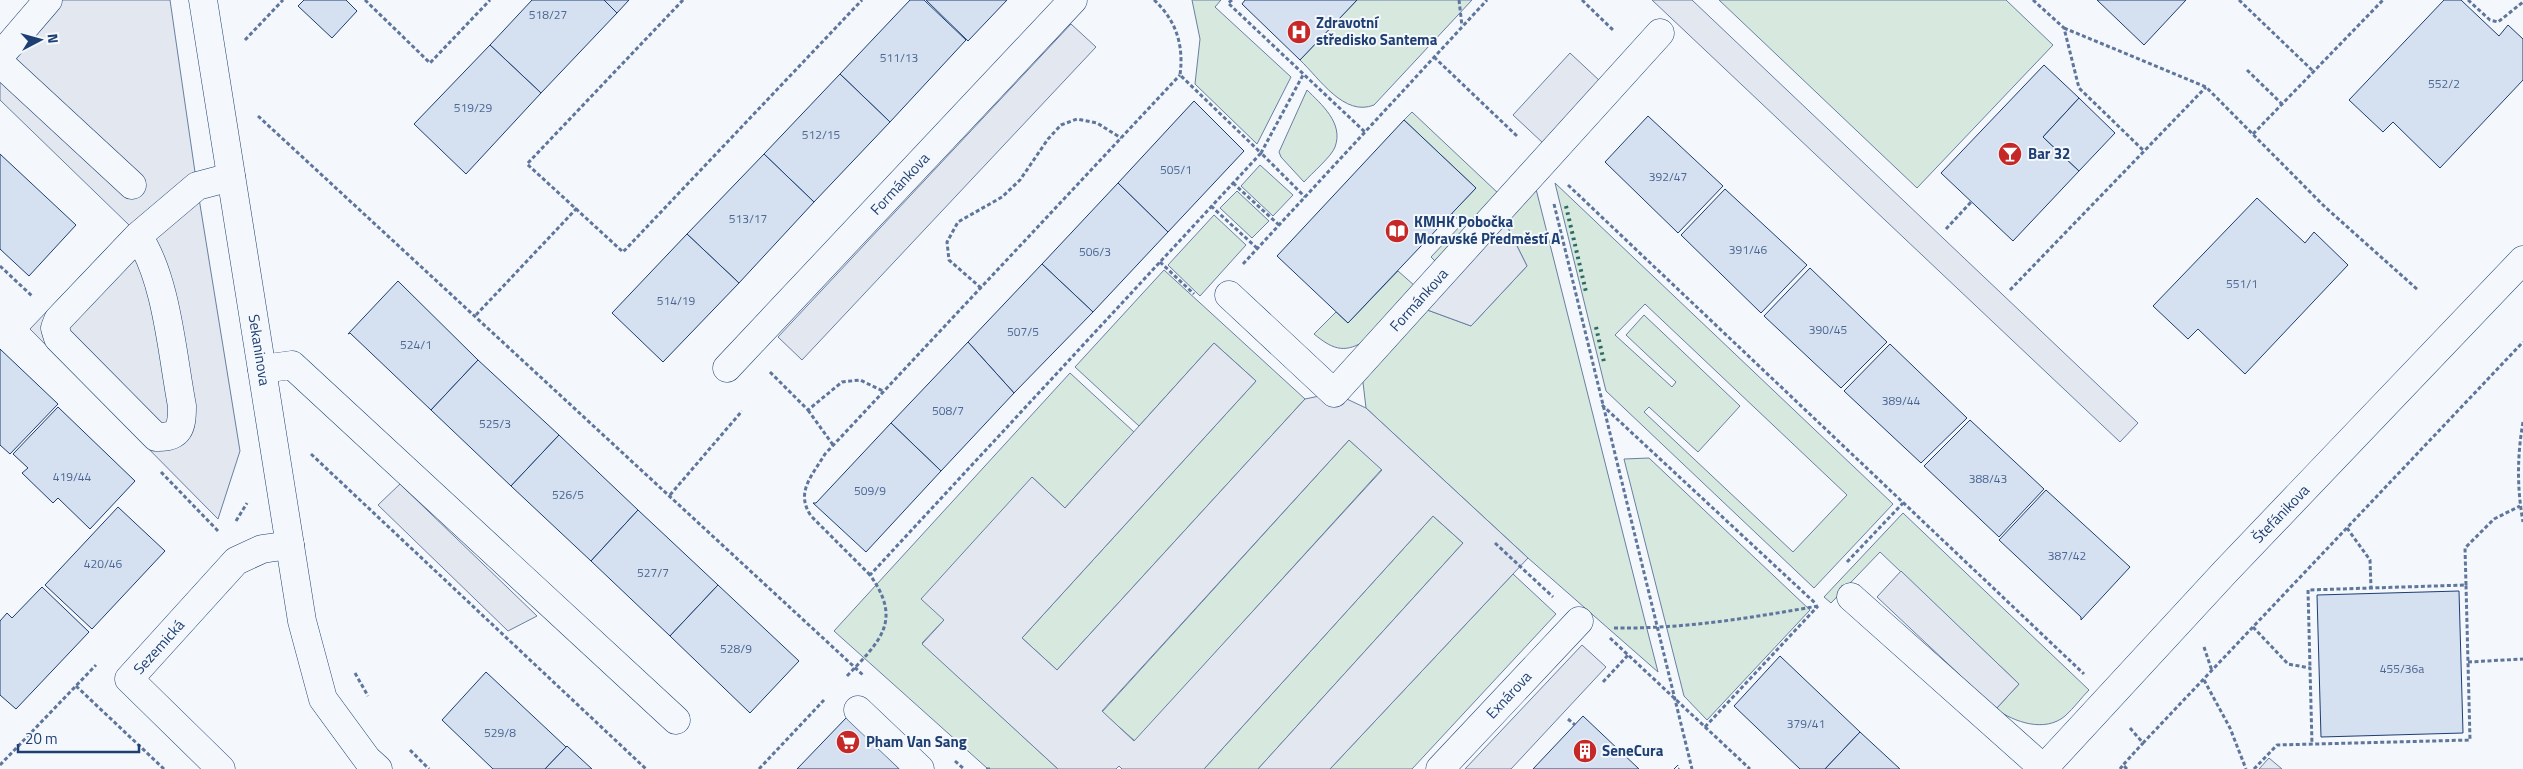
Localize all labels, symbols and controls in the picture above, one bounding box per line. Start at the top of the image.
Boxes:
house number: 518/27 [529,5,567,24]
place label: Zdravotní středisko Santema [1316,11,1438,51]
north arrow [15,15,65,65]
hospital icon: Zdravotní středisko Santema [1286,19,1312,45]
text: N [42,33,64,45]
house number: 511/13 [880,48,918,67]
house number: 552/2 [2428,74,2460,93]
house number: 519/29 [454,98,493,117]
house number: 512/15 [802,125,841,144]
bar icon: Bar 32 [1997,141,2023,167]
place label: Bar 32 [2028,142,2070,165]
street label: Formánkova [865,147,935,220]
house number: 505/1 [1160,160,1192,179]
house number: 392/47 [1649,167,1687,186]
house number: 513/17 [729,209,767,228]
place label: KMHK Pobočka Moravské Předměstí A [1414,210,1560,250]
library icon: KMHK Pobočka Moravské Předměstí A [1384,218,1410,244]
house number: 391/46 [1729,240,1768,259]
house number: 506/3 [1079,242,1111,261]
street label: Formánkova [1384,263,1454,336]
house number: 551/1 [2226,274,2258,293]
house number: 514/19 [657,291,696,310]
street label: Sekaninova [242,312,277,388]
house number: 390/45 [1809,320,1848,339]
house number: 507/5 [1007,322,1039,341]
house number: 524/1 [400,335,432,354]
house number: 389/44 [1882,391,1921,410]
house number: 508/7 [932,401,964,420]
house number: 525/3 [479,414,511,433]
house number: 419/44 [53,467,92,486]
house number: 388/43 [1969,469,2007,488]
street label: Štefánikova [2247,479,2315,548]
house number: 509/9 [854,481,886,500]
house number: 526/5 [552,485,584,504]
house number: 387/42 [2048,546,2086,565]
house number: 420/46 [84,554,123,573]
house number: 527/7 [637,563,669,582]
street label: Sezemická [128,614,190,679]
house number: 528/9 [720,639,752,658]
house number: 455/36a [2380,659,2424,678]
street label: Exnárova [1480,665,1537,724]
house number: 379/41 [1787,714,1825,733]
scale bar [18,722,139,754]
house number: 529/8 [484,723,516,742]
text: 20 m [25,727,58,750]
supermarket icon: Pham Van Sang [835,729,861,755]
place label: Pham Van Sang [866,730,967,753]
building icon: SeneCura [1572,738,1598,764]
place label: SeneCura [1602,739,1664,762]

